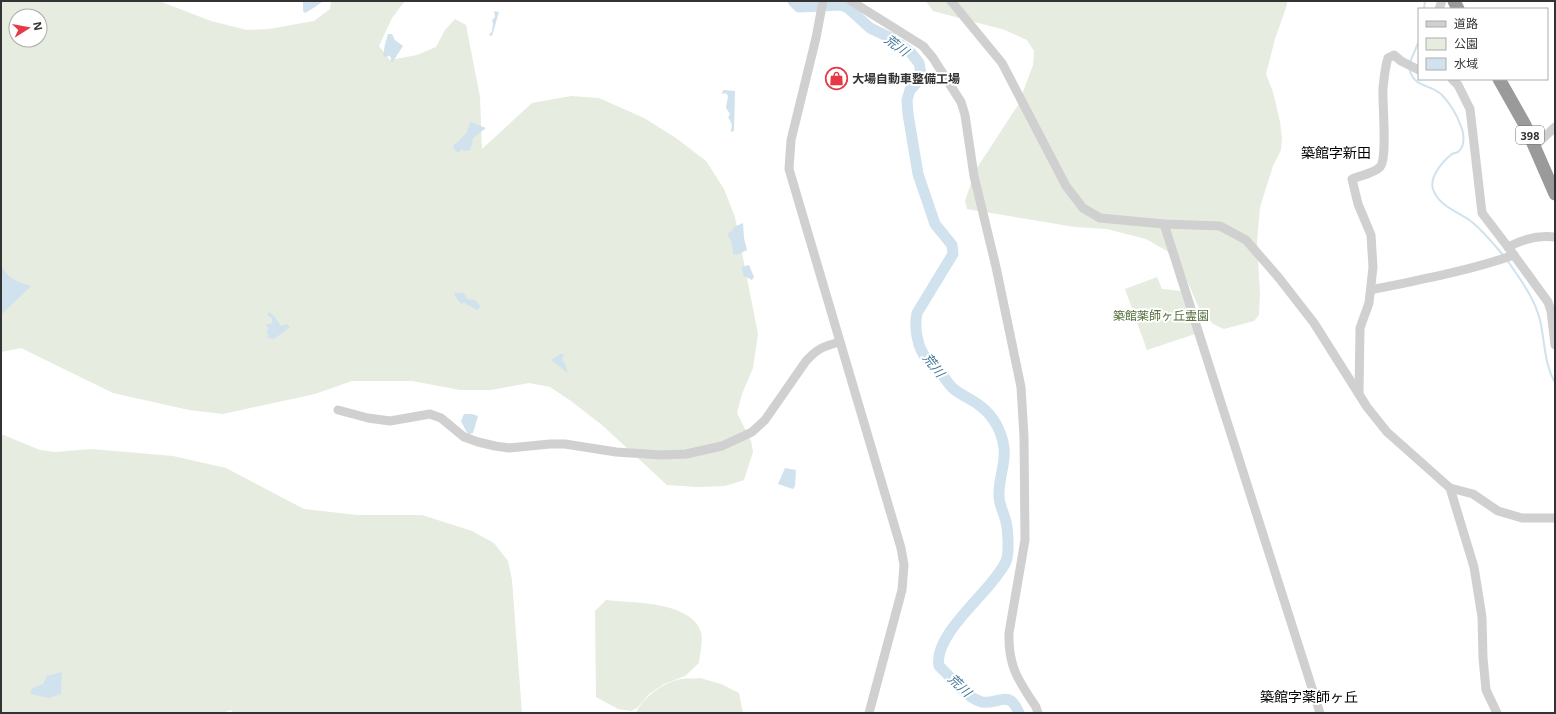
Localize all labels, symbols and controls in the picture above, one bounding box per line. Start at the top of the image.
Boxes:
north arrow [8,8,48,48]
legend [1418,8,1548,80]
text: 道路 [1454,15,1478,32]
text: N [30,20,47,32]
water label: 荒川 [881,30,914,61]
text: 公園 [1454,35,1478,52]
text: 水域 [1454,55,1478,72]
shop icon: 大場自動車整備工場 [823,65,849,91]
place label: 大場自動車整備工場 [852,70,960,87]
road number: 398 [1516,126,1544,144]
district label: 築館字新田 [1301,143,1371,162]
park label: 築館薬師ヶ丘霊園 [1113,307,1209,324]
water label: 荒川 [919,349,950,382]
water label: 荒川 [944,670,977,702]
district label: 築館字薬師ヶ丘 [1260,687,1358,706]

